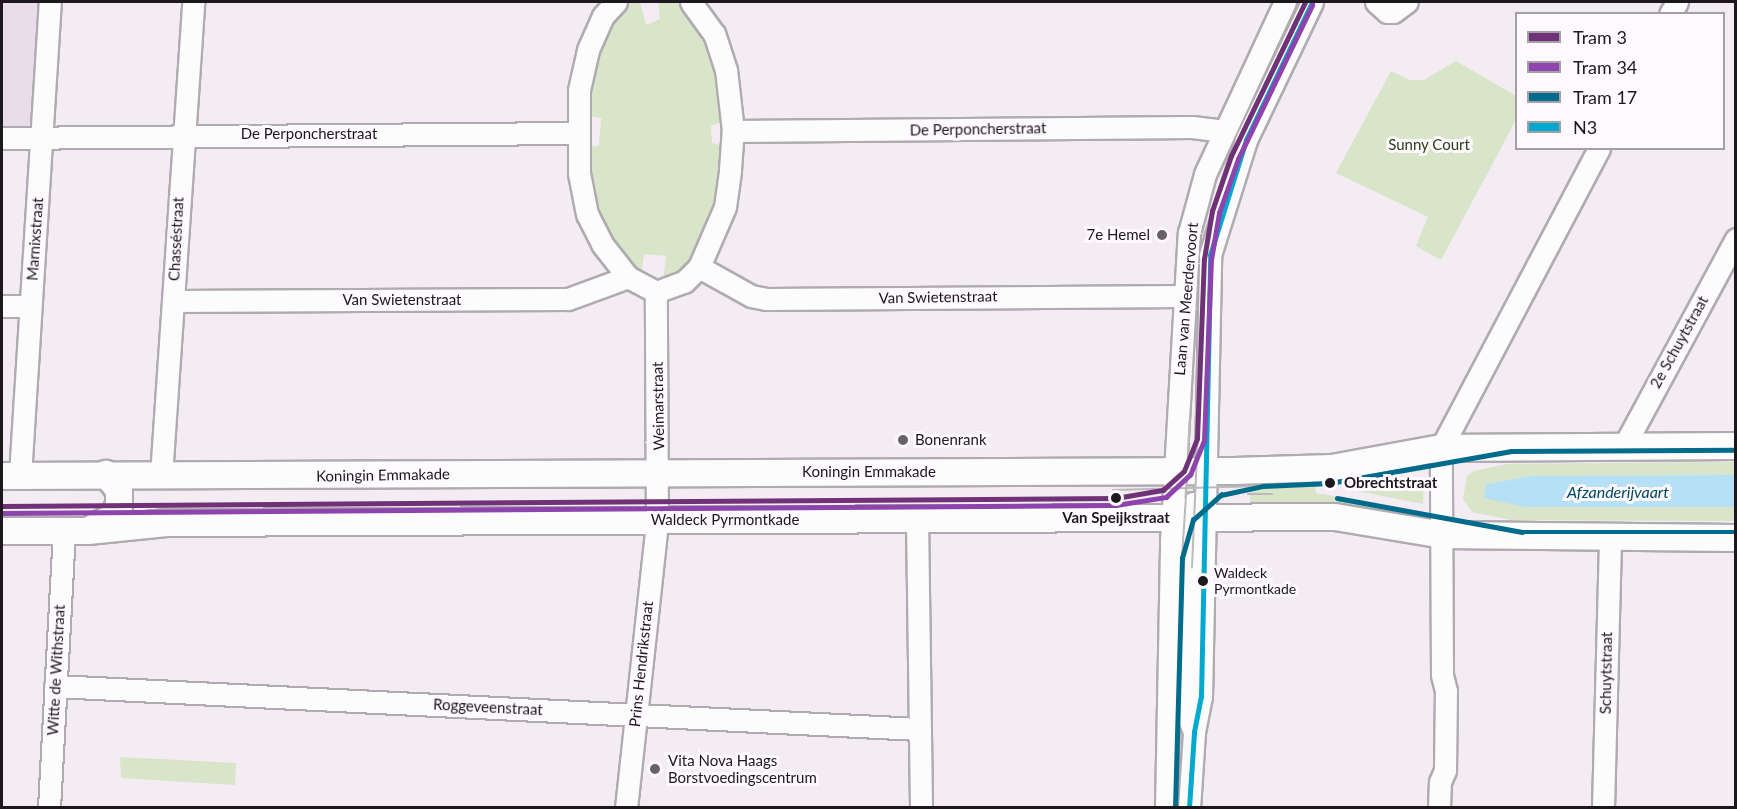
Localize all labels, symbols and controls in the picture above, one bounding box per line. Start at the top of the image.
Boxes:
legend [1515,12,1725,150]
text: Tram 3 [1573,26,1627,48]
text: Tram 34 [1573,56,1637,78]
text: Tram 17 [1573,86,1637,108]
text: N3 [1573,116,1597,138]
street label: De Perponcherstraat [910,119,1046,139]
street label: De Perponcherstraat [241,125,377,143]
park label: Sunny Court [1388,136,1470,154]
street label: Marnixstraat [23,197,47,281]
street label: Chasséstraat [165,197,187,281]
street label: Laan van Meerdervoort [1170,222,1202,376]
place label: 7e Hemel [1087,226,1150,244]
marker: 7e Hemel [1155,228,1169,242]
street label: Van Swietenstraat [878,287,998,307]
street label: Van Swietenstraat [343,291,461,309]
street label: 2e Schuytstraat [1646,293,1712,391]
street label: Weimarstraat [648,361,668,451]
place label: Bonenrank [915,431,987,449]
marker: Bonenrank [896,433,910,447]
street label: Koningin Emmakade [802,463,936,481]
street label: Koningin Emmakade [316,465,450,485]
marker: Obrechtstraat [1321,474,1339,492]
place label: Obrechtstraat [1344,474,1437,492]
water label: Afzanderijvaart [1567,482,1669,502]
marker: Van Speijkstraat [1107,489,1125,507]
place label: Van Speijkstraat [1062,509,1170,527]
street label: Waldeck Pyrmontkade [651,511,799,529]
place label: Waldeck Pyrmontkade [1214,565,1296,598]
marker: Waldeck Pyrmontkade [1197,575,1209,587]
street label: Prins Hendrikstraat [625,600,657,728]
street label: Witte de Withstraat [44,604,68,736]
street label: Schuytstraat [1596,632,1616,714]
street label: Roggeveenstraat [433,695,543,719]
place label: Vita Nova Haags Borstvoedingscentrum [668,751,817,786]
marker: Vita Nova Haags Borstvoedingscentrum [646,760,664,778]

